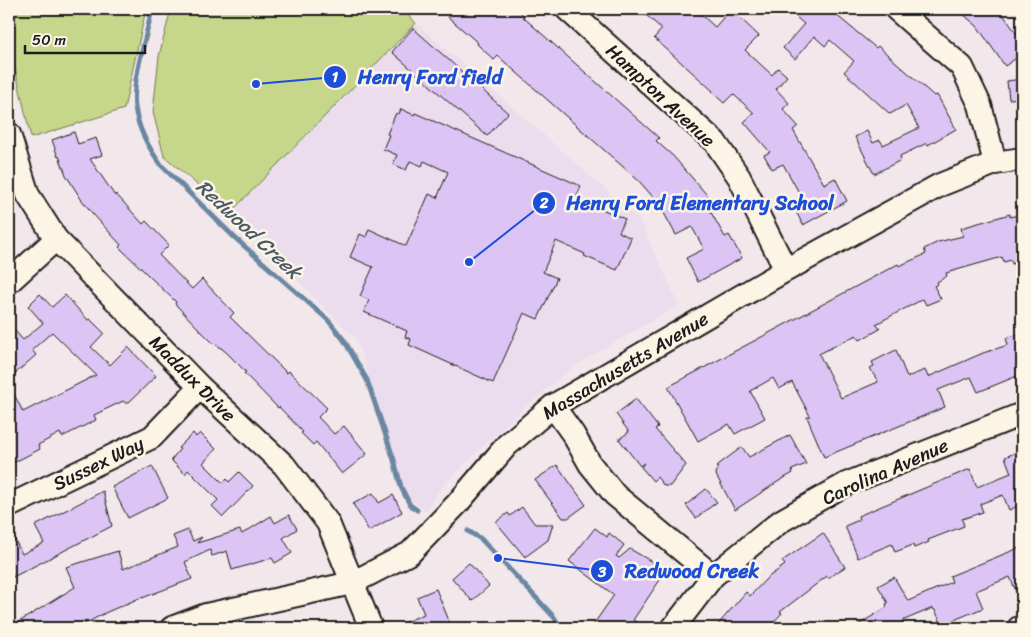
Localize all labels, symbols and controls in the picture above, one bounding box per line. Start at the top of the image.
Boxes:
scale bar [25,22,145,54]
text: 50 m [32,27,67,53]
street label: Hampton Avenue [598,35,724,156]
callout: Henry Ford field [323,59,513,94]
text: Henry Ford field [357,60,505,95]
text: 1 [332,64,339,90]
water label: Redwood Creek [188,171,311,290]
callout: Henry Ford Elementary School [531,186,845,221]
text: Henry Ford Elementary School [565,186,835,221]
text: 2 [539,190,549,216]
street label: Massachusetts Avenue [535,302,715,428]
street label: Maddux Drive [141,327,244,430]
street label: Sussex Way [47,427,150,500]
street label: Carolina Avenue [817,429,954,514]
callout: Redwood Creek [590,554,769,589]
text: Redwood Creek [624,554,760,589]
text: 3 [597,559,607,585]

